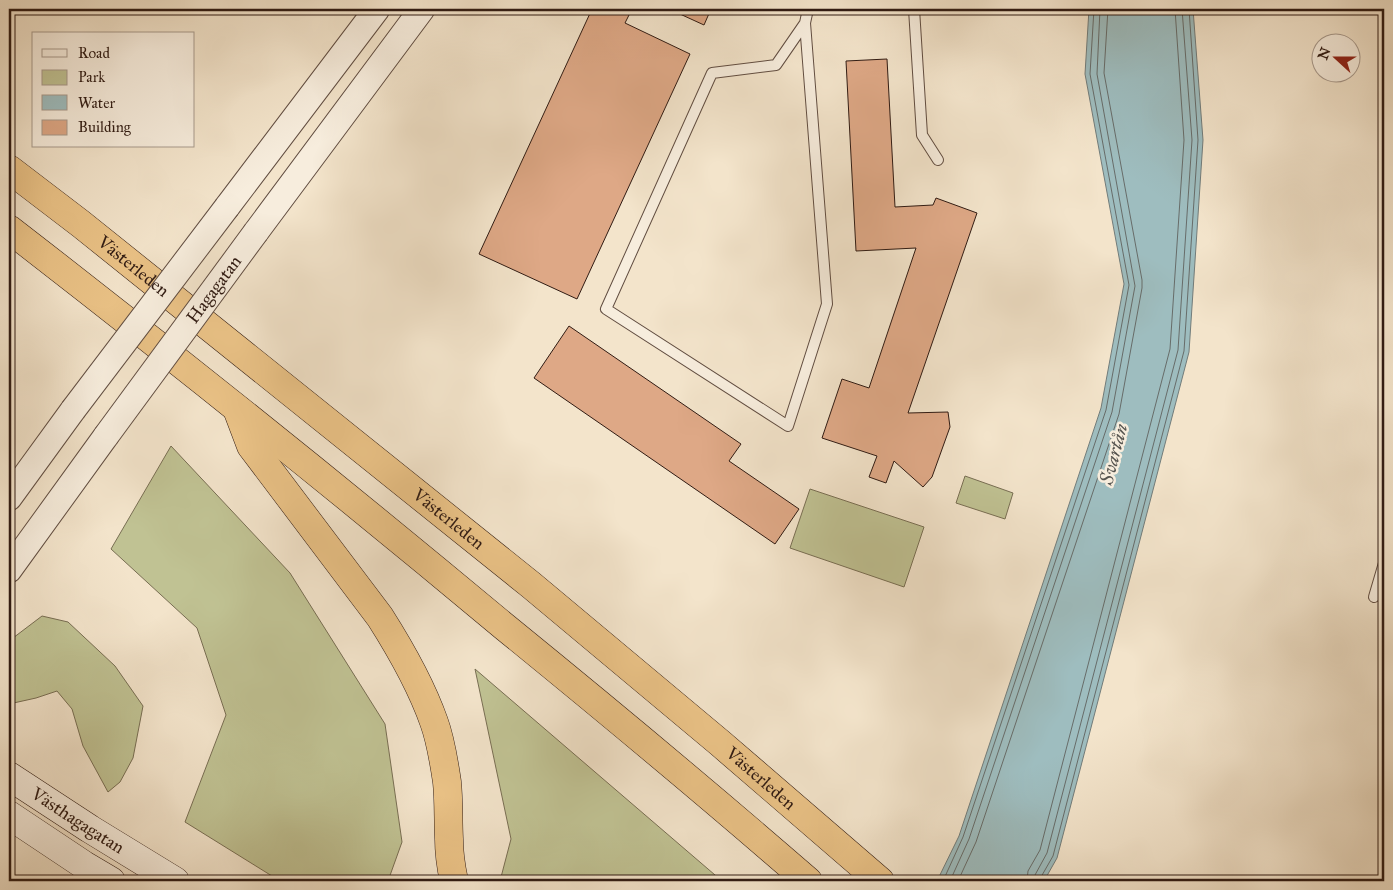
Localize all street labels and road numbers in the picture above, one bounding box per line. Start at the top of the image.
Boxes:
street label: Västerleden [93,230,174,302]
street label: Hagagatan [182,251,246,328]
street label: Västerleden [408,483,489,554]
street label: Västerleden [721,741,801,815]
street label: Västhagagatan [26,782,129,859]

